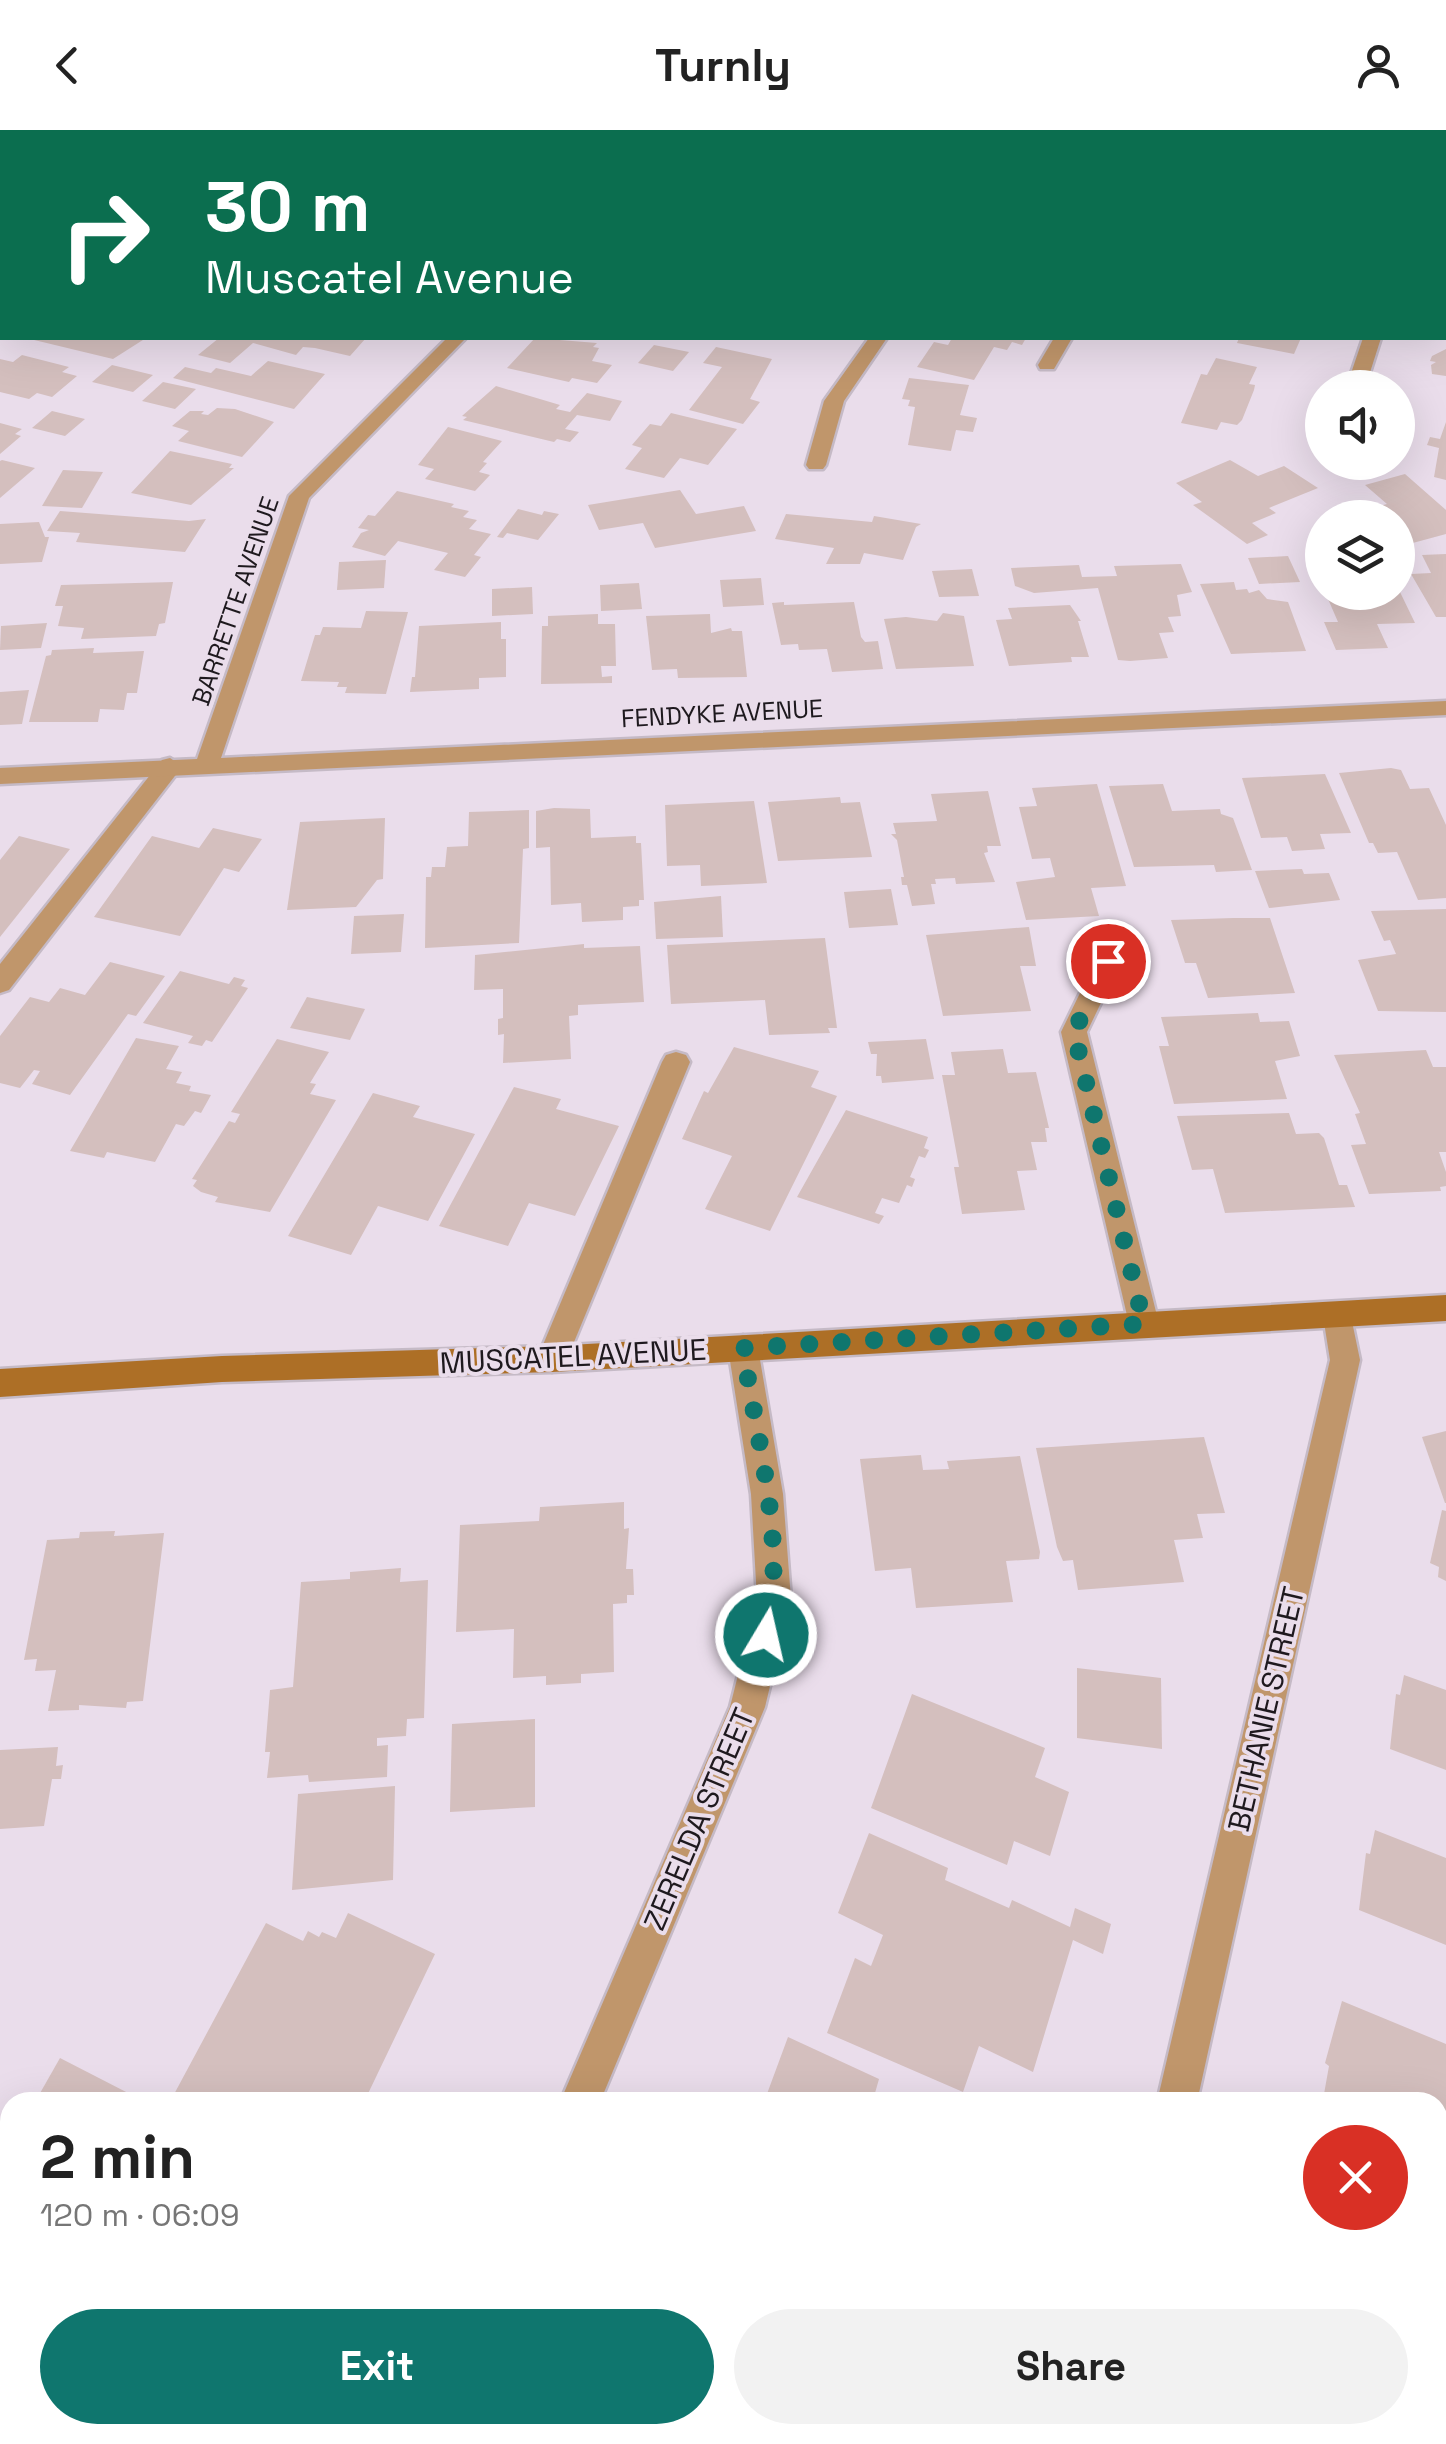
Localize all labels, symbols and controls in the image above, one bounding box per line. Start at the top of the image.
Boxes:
text: Turnly [655,37,791,94]
icon: back [40,38,95,93]
icon: person [1351,38,1406,93]
text: 30 m [205,162,370,251]
icon: right [40,170,170,300]
text: Muscatel Avenue [205,249,574,306]
map controls [1305,370,1415,610]
button: sound [1305,370,1415,480]
street label: BARRETTE AVENUE [184,492,286,710]
button: layers [1305,500,1415,610]
street label: FENDYKE AVENUE [620,692,824,734]
pin [1066,919,1151,1004]
icon: arrive [1081,934,1136,989]
street label: MUSCATEL AVENUE [439,1330,707,1382]
position arrow [714,1583,818,1687]
street label: BETHANIE STREET [1219,1583,1313,1835]
street label: ZERELDA STREET [635,1702,763,1936]
text: 2 min [40,2119,195,2196]
button: close [1303,2125,1408,2230]
text: 120 m · 06:09 [40,2195,240,2235]
button: Exit [40,2309,714,2424]
button: Share [734,2309,1408,2424]

